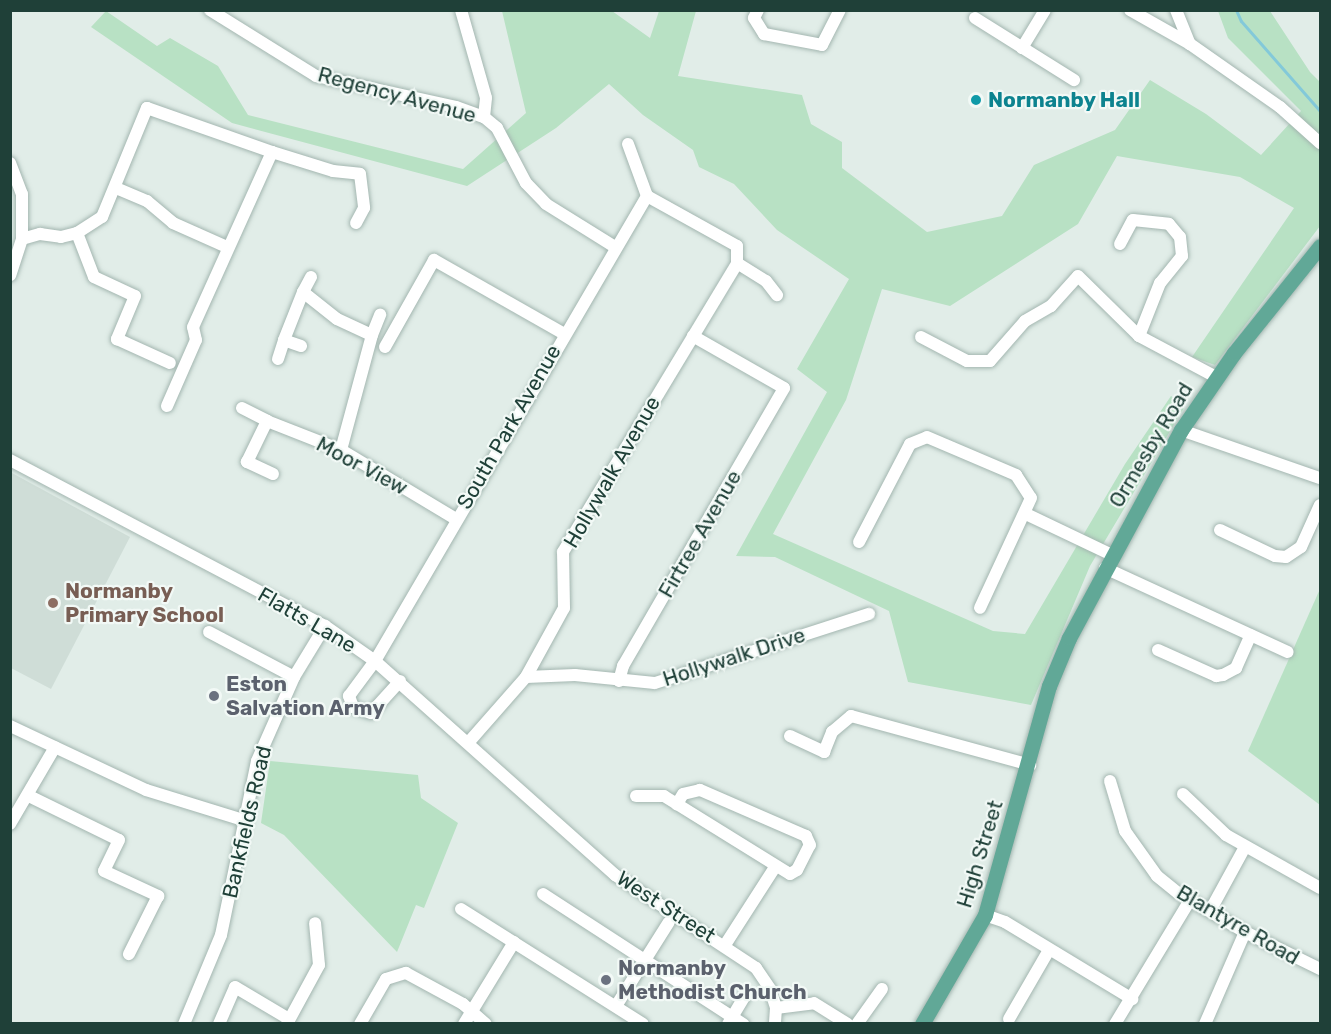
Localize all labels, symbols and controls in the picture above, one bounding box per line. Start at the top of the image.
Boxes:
street label: Regency Avenue [315,62,479,128]
place label: Normanby Hall [988,87,1140,113]
marker: Normanby Hall [969,93,983,107]
street label: South Park Avenue [452,340,566,514]
street label: Ormesby Road [1104,378,1198,512]
street label: Hollywalk Avenue [558,391,666,553]
street label: Moor View [312,431,412,501]
street label: Firtree Avenue [653,466,747,602]
place label: Normanby Primary School [65,578,225,628]
street label: Flatts Lane [253,582,361,658]
marker: Normanby Primary School [46,596,60,610]
street label: Hollywalk Drive [659,622,809,692]
place label: Eston Salvation Army [226,671,385,721]
marker: Eston Salvation Army [207,689,221,703]
street label: Bankfields Road [217,743,277,901]
street label: High Street [952,797,1008,911]
street label: West Street [612,866,720,948]
street label: Blantyre Road [1172,880,1304,970]
place label: Normanby Methodist Church [618,955,807,1005]
marker: Normanby Methodist Church [599,973,613,987]

